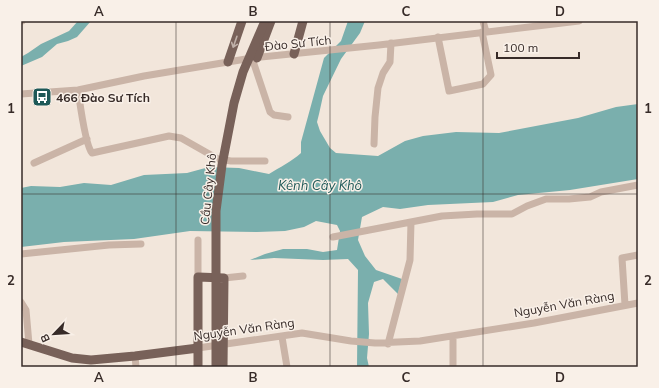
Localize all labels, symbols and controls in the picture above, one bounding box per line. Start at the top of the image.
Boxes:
text: A [94,3,104,19]
text: B [249,3,258,19]
text: C [402,3,411,19]
text: D [555,3,565,19]
street label: Đào Sư Tích [264,32,332,54]
scale bar [497,34,579,60]
one-way arrow [231,35,238,48]
text: 100 m [503,40,538,55]
bus stop icon: 466 Đào Sư Tích [31,86,53,108]
place label: 466 Đào Sư Tích [56,90,150,105]
text: 1 [7,100,15,116]
text: 1 [644,100,652,116]
street label: Cầu Cây Khô [197,152,219,226]
water label: Kênh Cây Khô [278,177,362,193]
text: 2 [7,272,15,288]
text: 2 [644,272,652,288]
street label: Nguyễn Văn Ràng [513,288,615,320]
north arrow [34,314,74,354]
street label: Nguyễn Văn Ràng [193,315,295,343]
text: B [37,331,53,345]
text: A [94,369,104,385]
text: B [249,369,258,385]
text: C [402,369,411,385]
text: D [555,369,565,385]

